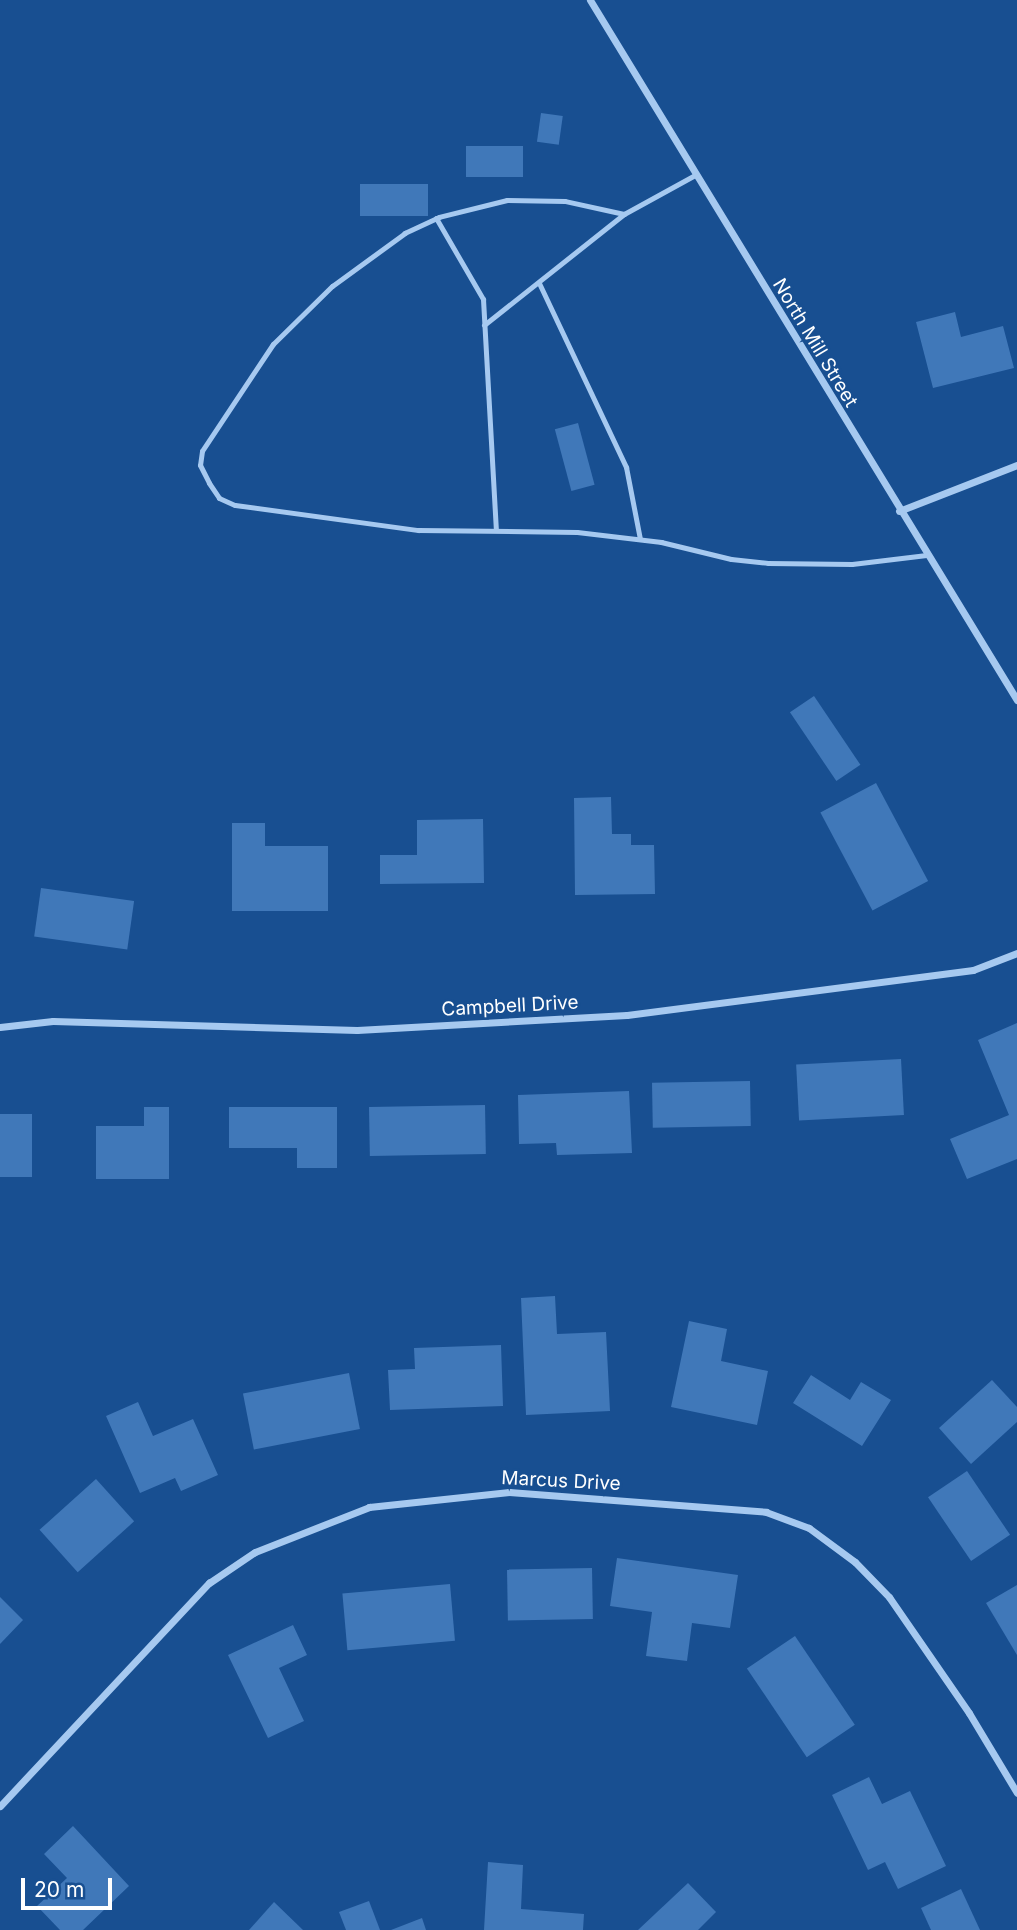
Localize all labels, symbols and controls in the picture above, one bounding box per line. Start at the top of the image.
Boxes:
street label: North Mill Street [768,275,862,411]
street label: Campbell Drive [441,991,579,1021]
street label: Marcus Drive [501,1466,621,1496]
scale bar [24,1864,116,1908]
text: 20 m [34,1877,84,1902]

